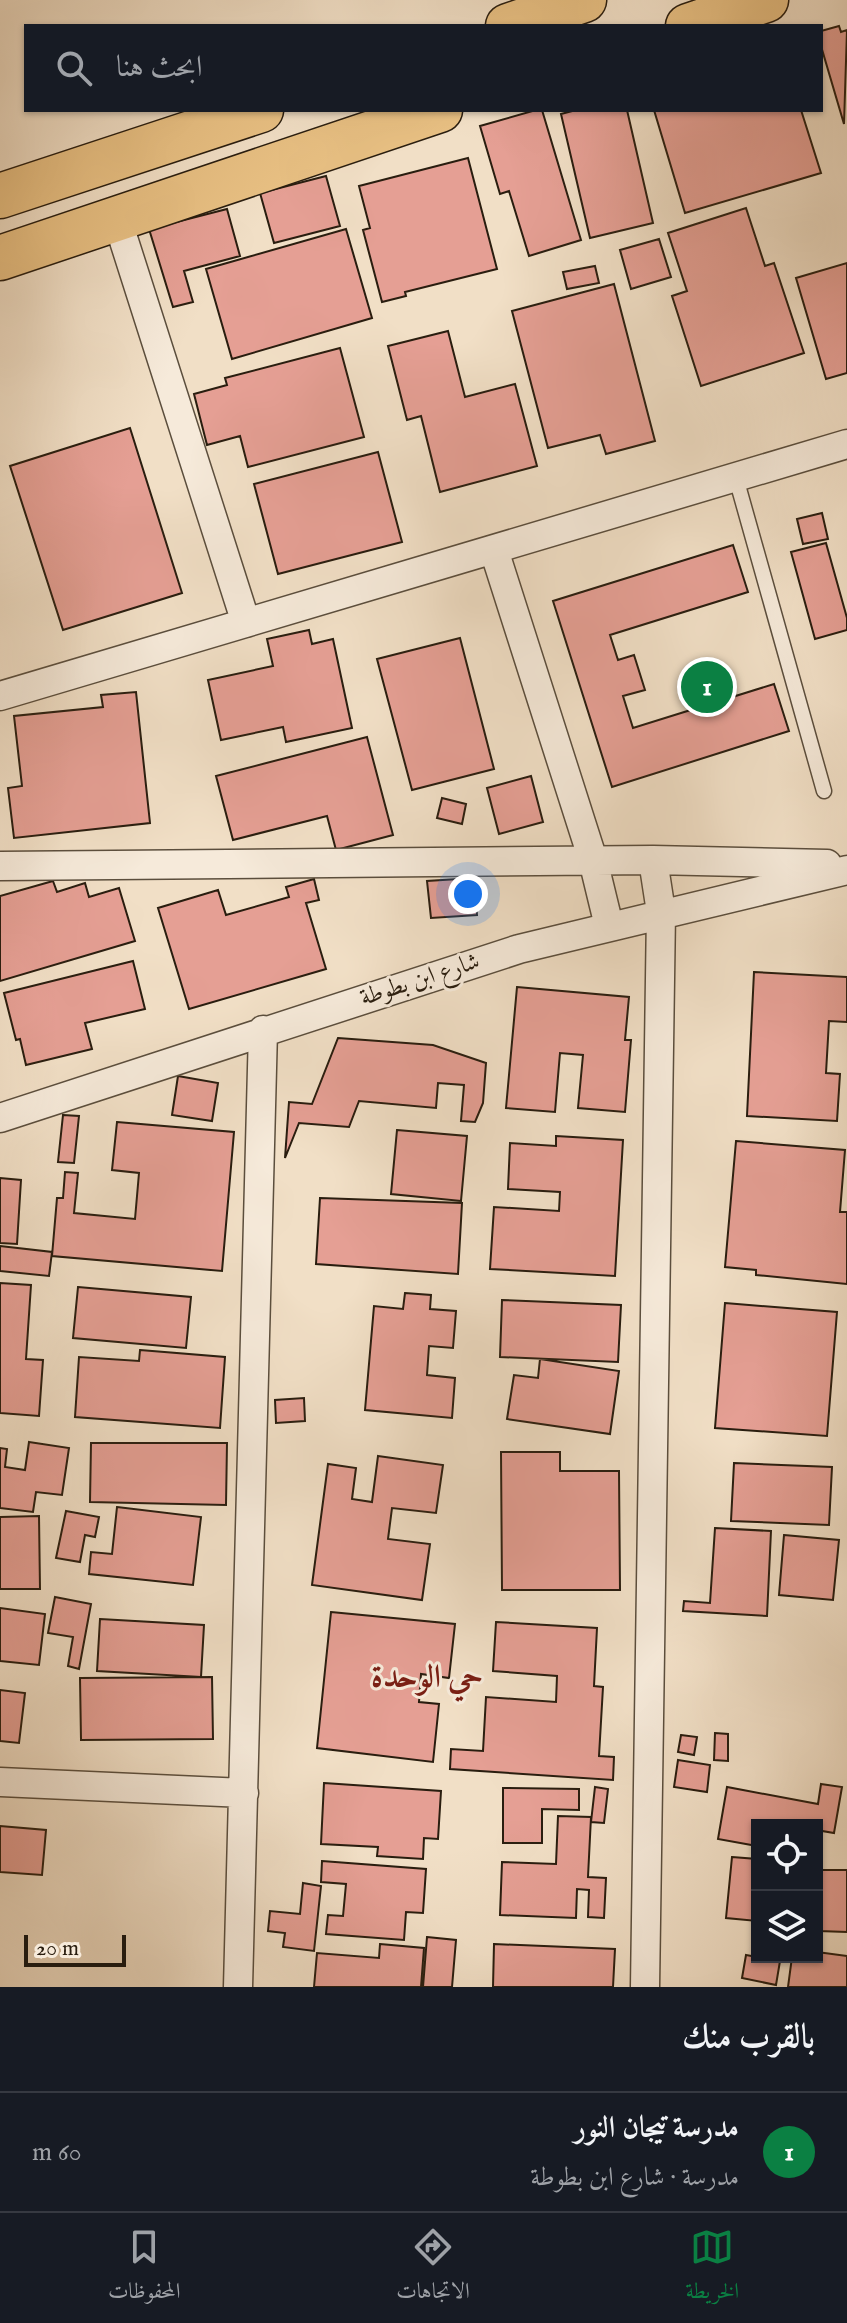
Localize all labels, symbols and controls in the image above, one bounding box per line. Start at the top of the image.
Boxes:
search box [24,24,823,112]
icon: search [52,46,96,90]
text: ابحث هنا [116,49,203,87]
pin: 1 [681,657,733,717]
your location [448,874,488,914]
street label: شارع ابن بطوطة [356,946,485,1017]
district label: حي الوحدة [371,1658,483,1702]
map controls [751,1819,823,1963]
button: locate [751,1819,823,1891]
button: layers [751,1891,823,1963]
scale bar [24,1931,126,1967]
text: 20 m [36,1935,79,1963]
text: بالقرب منك [682,2016,815,2059]
text: مدرسة تيجان النور [574,2110,739,2148]
text: 60 m [32,2136,82,2169]
text: 1 [784,2136,794,2169]
text: مدرسة · شارع ابن بطوطة [530,2161,739,2194]
tab: المحفوظات [108,2225,180,2312]
tab: الاتجاهات [396,2225,470,2312]
tab: الخريطة [686,2225,739,2312]

